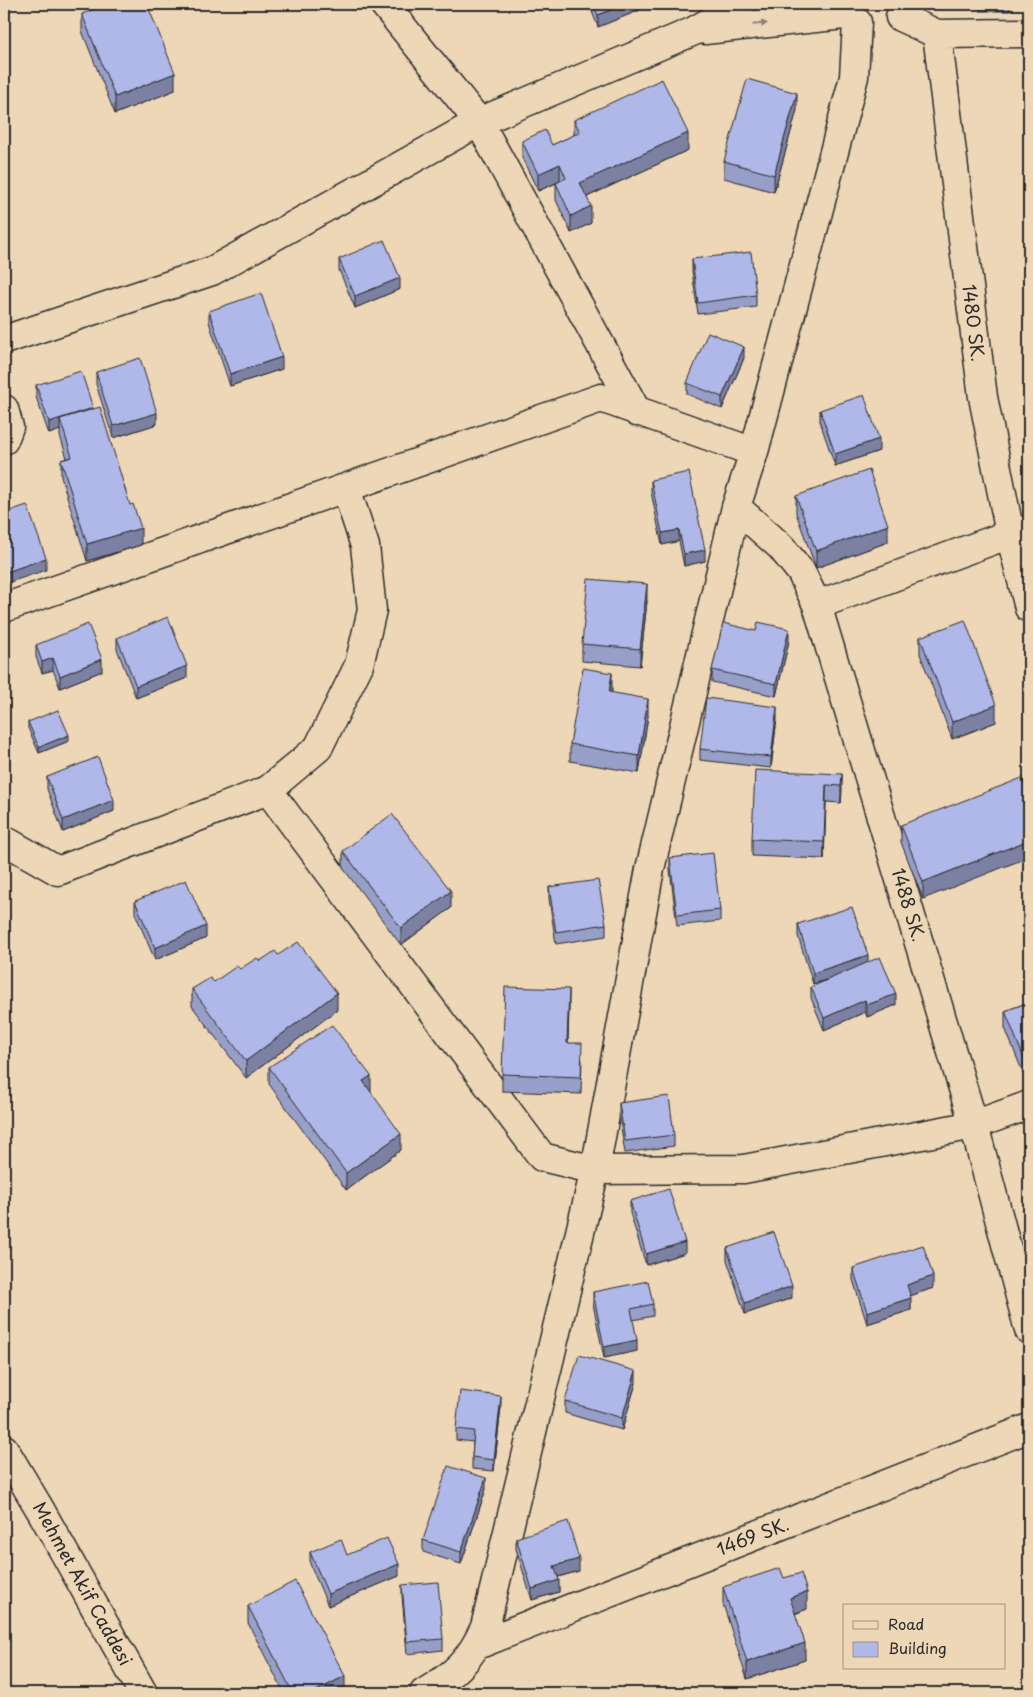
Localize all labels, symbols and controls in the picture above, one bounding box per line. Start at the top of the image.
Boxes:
one-way arrow [752,20,768,28]
street label: 1480 SK. [956,283,993,363]
street label: 1488 SK. [885,865,933,945]
street label: Mehmet Akif Caddesi [27,1496,140,1670]
street label: 1469 SK. [712,1509,793,1562]
legend [843,1604,1006,1670]
text: Road [888,1612,924,1635]
text: Building [888,1636,947,1659]

